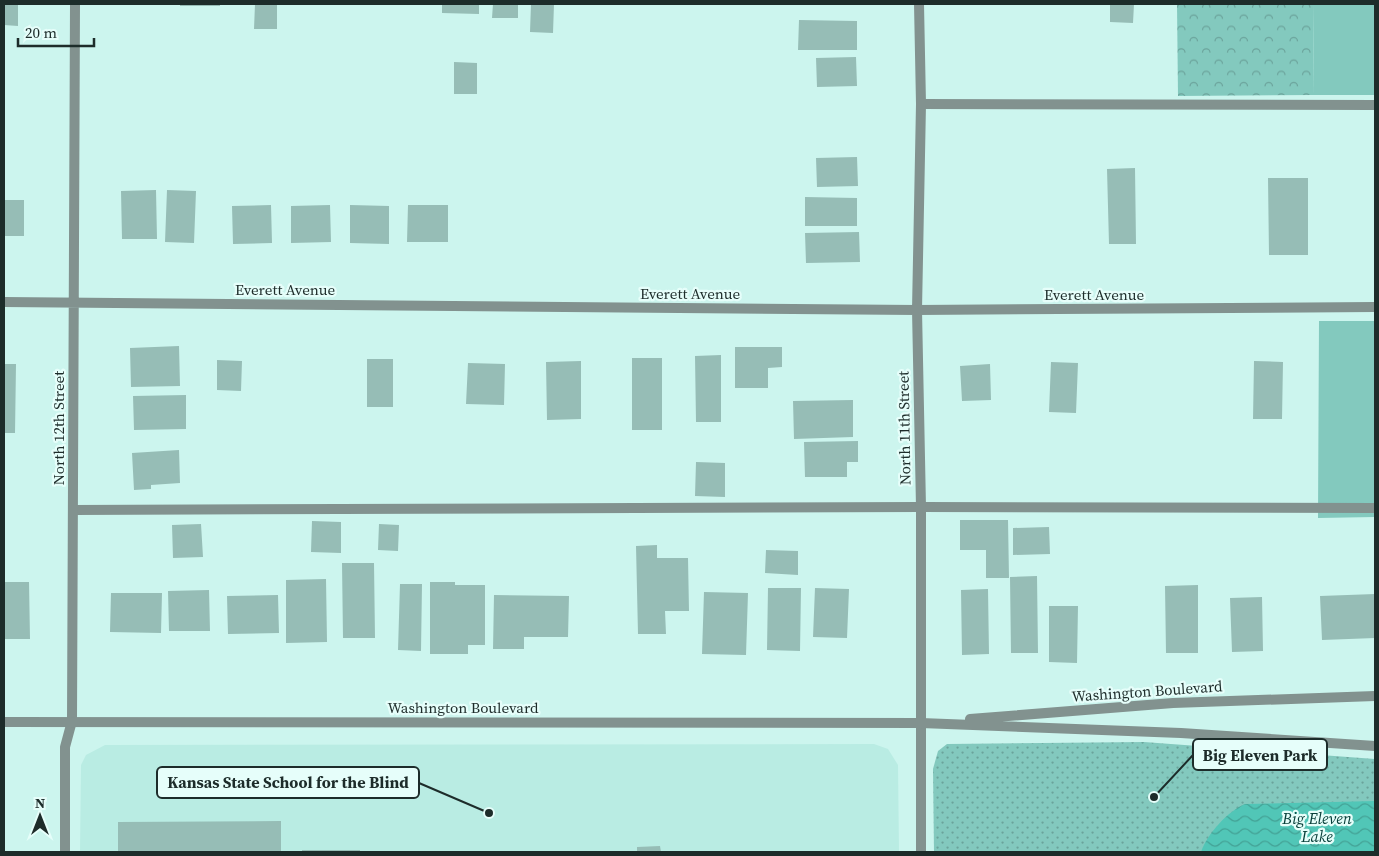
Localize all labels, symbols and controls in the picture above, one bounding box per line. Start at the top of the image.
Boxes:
scale bar [18,15,94,47]
text: 20 m [25,22,57,43]
street label: Everett Avenue [235,279,335,300]
street label: Everett Avenue [640,283,740,304]
street label: Everett Avenue [1044,284,1144,305]
street label: North 12th Street [48,371,69,485]
street label: North 11th Street [893,371,915,485]
street label: Washington Boulevard [1071,675,1224,707]
street label: Washington Boulevard [387,697,539,718]
callout: Big Eleven Park [1193,739,1327,770]
text: Big Eleven Park [1203,744,1318,766]
callout: Kansas State School for the Blind [157,767,419,798]
text: Kansas State School for the Blind [167,771,409,793]
north arrow [15,791,65,841]
text: N [35,793,45,813]
water label: Big Eleven Lake [1281,807,1352,847]

